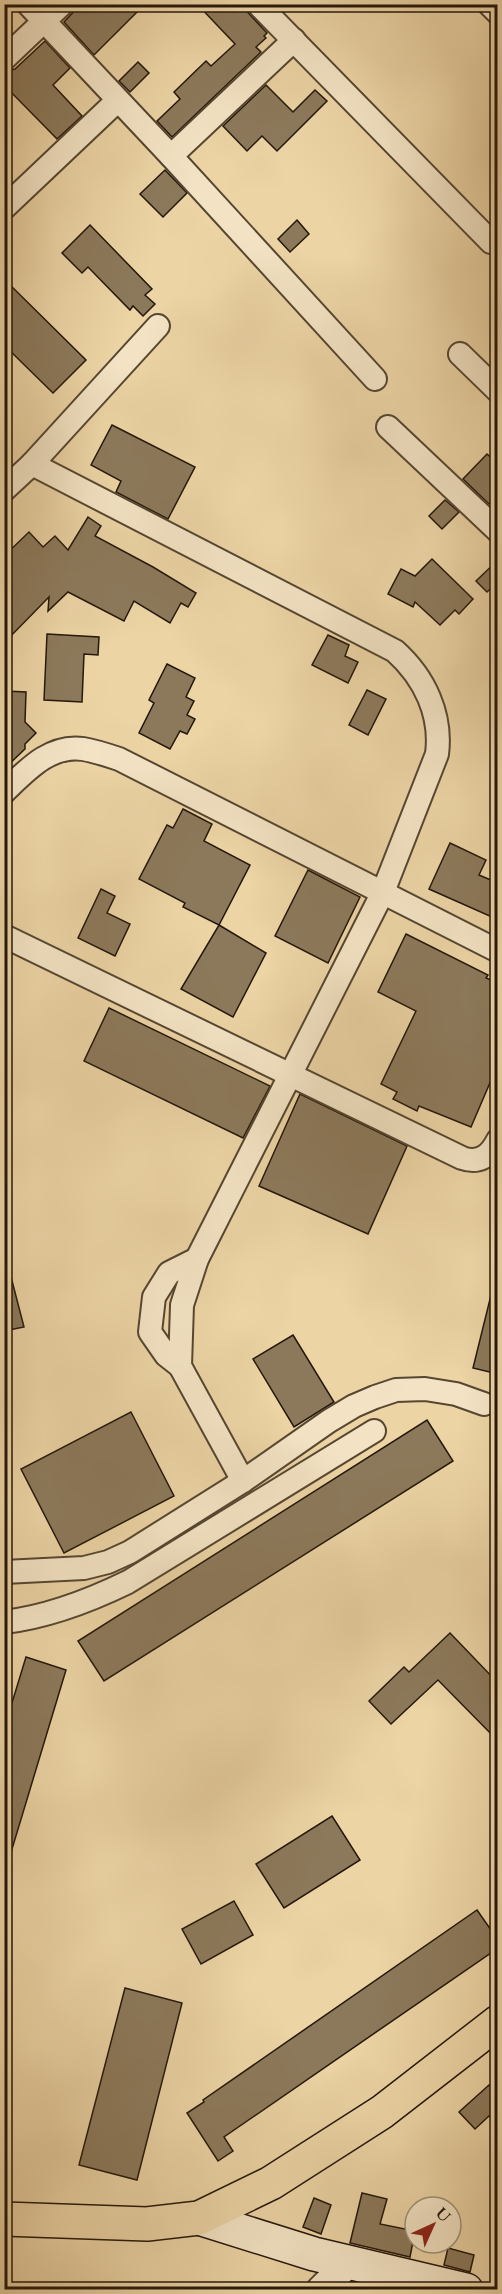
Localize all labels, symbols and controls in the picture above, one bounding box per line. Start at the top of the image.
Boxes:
north arrow [403,2195,463,2255]
text: U [431,2203,455,2227]

